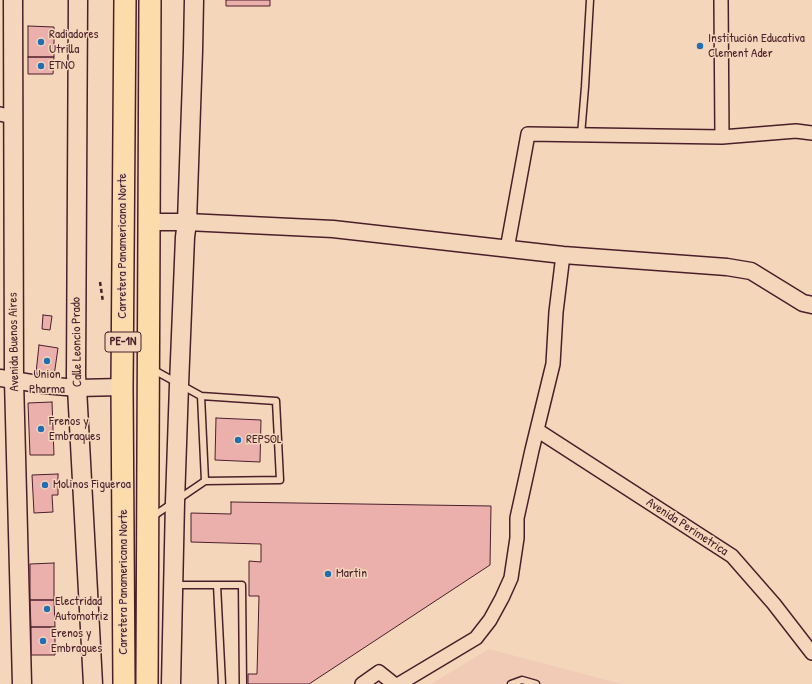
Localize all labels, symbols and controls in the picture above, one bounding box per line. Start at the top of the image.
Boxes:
place label: Radiadores Utrilla [49,27,99,58]
place label: Institución Educativa Clement Ader [708,31,805,62]
marker: Radiadores Utrilla [36,37,46,47]
marker: Institución Educativa Clement Ader [695,41,705,51]
place label: ETNO [49,58,75,74]
marker: ETNO [36,61,46,71]
street label: Carretera Panamericana Norte [115,173,131,319]
street label: Avenida Buenos Aires [5,292,23,392]
street label: Calle Leoncio Prado [68,297,86,387]
road number: PE-1N [105,332,141,352]
marker: Union Pharma [42,356,52,366]
place label: Union Pharma [29,367,65,398]
place label: Frenos y Embraques [49,414,100,445]
marker: Frenos y Embraques [36,424,46,434]
place label: REPSOL [246,432,282,448]
marker: REPSOL [233,435,243,445]
place label: Molinos Figueroa [53,477,131,493]
marker: Molinos Figueroa [40,480,50,490]
street label: Avenida Perimetrica [643,495,731,559]
street label: Carretera Panamericana Norte [116,509,132,655]
place label: Martin [336,566,367,582]
marker: Martin [323,569,333,579]
place label: Electridad Automotriz [55,594,108,625]
marker: Electridad Automotriz [42,604,52,614]
place label: Erenos y Embragues [51,626,102,657]
marker: Erenos y Embragues [38,636,48,646]

